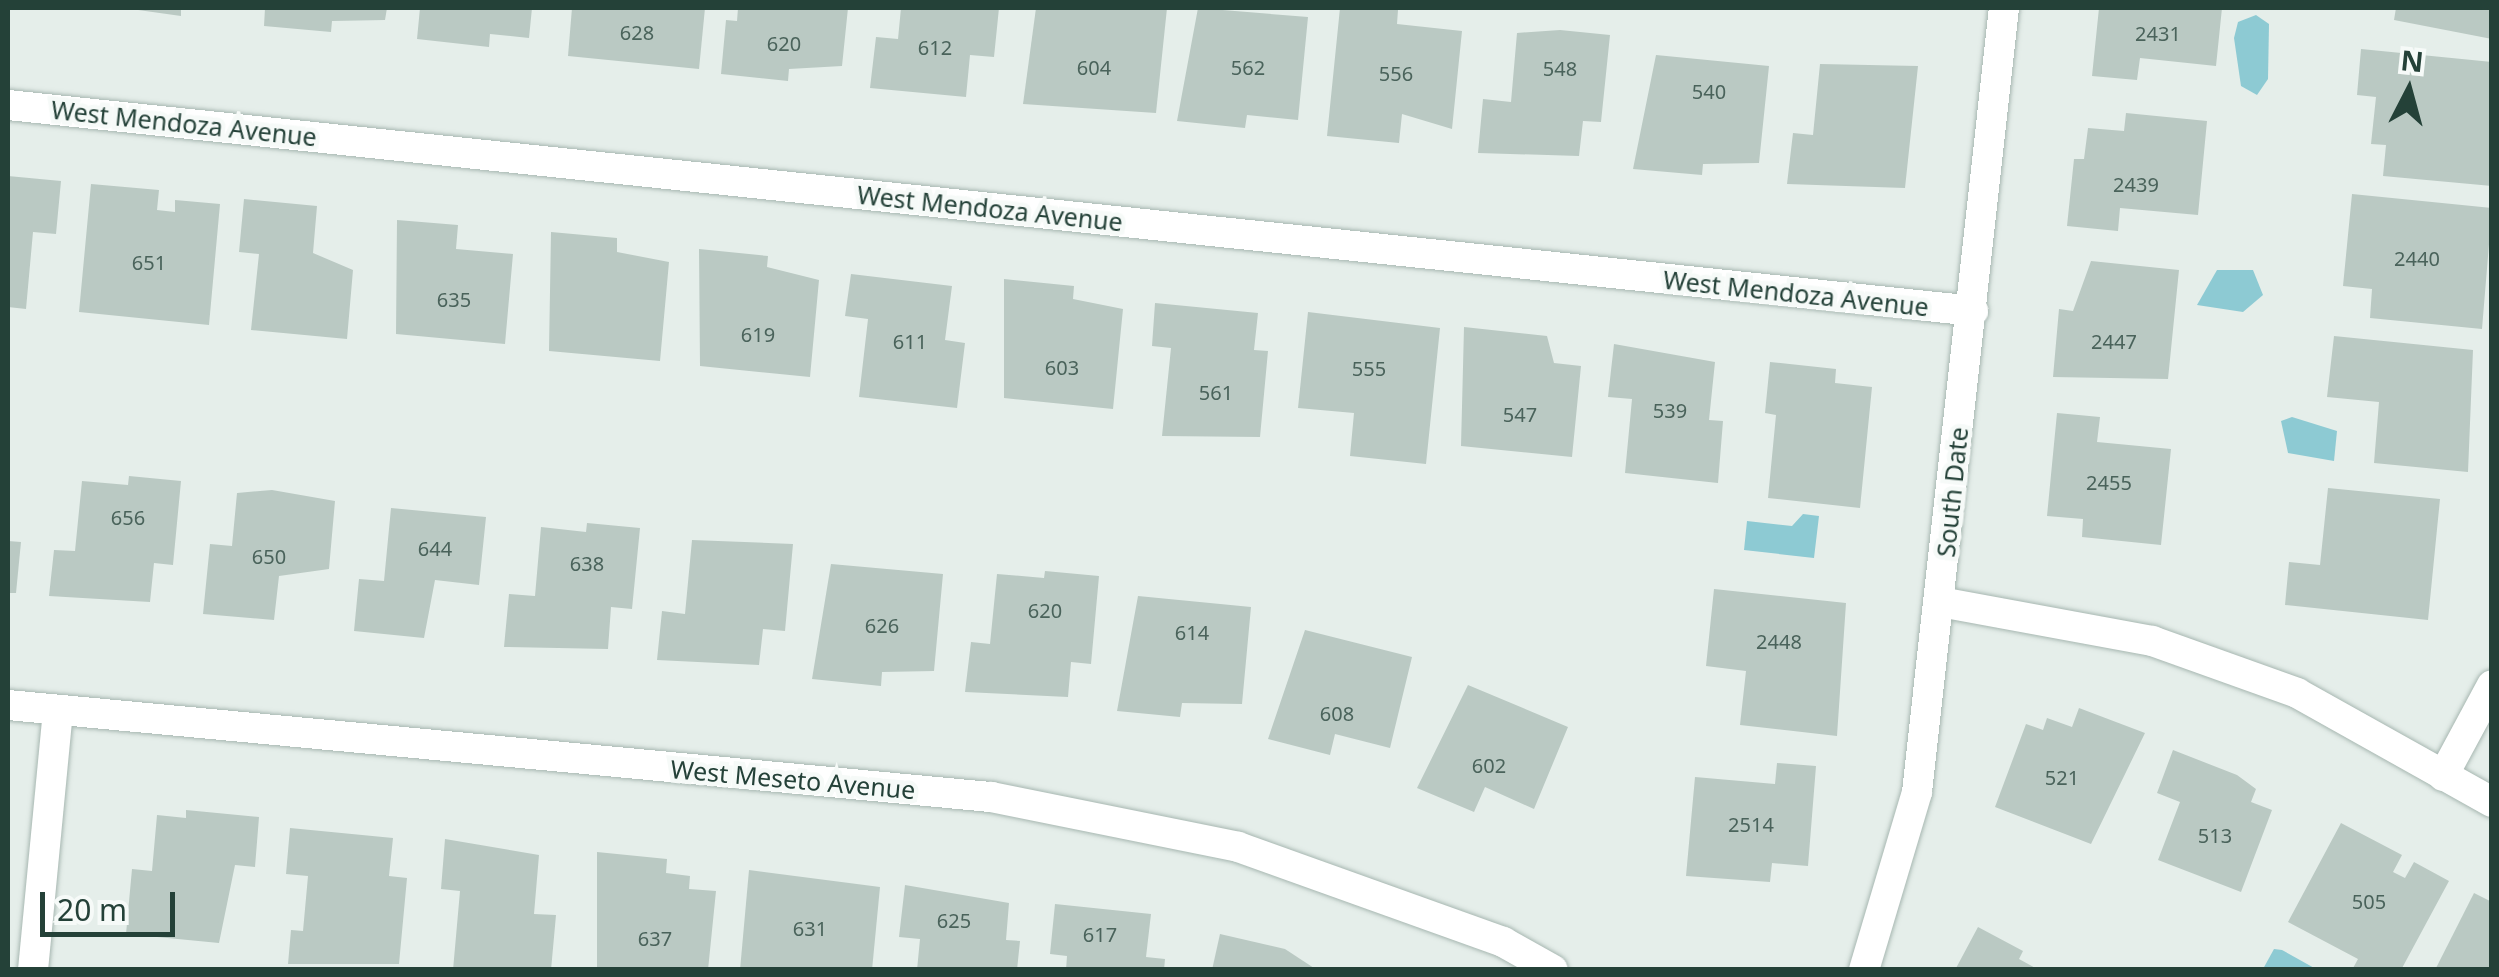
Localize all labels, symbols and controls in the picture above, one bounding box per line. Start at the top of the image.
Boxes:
house number: 628 [620,20,654,44]
house number: 2431 [2135,21,2181,45]
house number: 620 [767,31,801,55]
house number: 612 [918,35,952,59]
north arrow [2359,40,2459,140]
text: N [2399,40,2425,80]
house number: 604 [1077,55,1111,79]
house number: 562 [1231,55,1265,79]
house number: 548 [1543,56,1577,80]
house number: 556 [1379,61,1413,85]
house number: 540 [1692,79,1726,103]
street label: West Mendoza Avenue [50,94,318,152]
house number: 2439 [2113,172,2159,196]
street label: West Mendoza Avenue [856,179,1124,237]
house number: 2440 [2394,246,2440,270]
house number: 651 [132,250,166,274]
street label: West Mendoza Avenue [1662,264,1930,322]
house number: 635 [437,287,471,311]
house number: 619 [741,322,775,346]
house number: 611 [893,329,927,353]
house number: 2447 [2091,329,2137,353]
house number: 603 [1045,355,1079,379]
house number: 555 [1352,356,1386,380]
house number: 561 [1199,380,1233,404]
house number: 539 [1653,398,1687,422]
house number: 547 [1503,402,1537,426]
street label: South Date [1930,425,1974,559]
house number: 2455 [2086,470,2132,494]
house number: 656 [111,505,145,529]
house number: 644 [418,536,452,560]
house number: 650 [252,544,286,568]
house number: 638 [570,551,604,575]
house number: 620 [1028,598,1062,622]
house number: 626 [865,613,899,637]
house number: 614 [1175,620,1209,644]
house number: 2448 [1756,629,1802,653]
house number: 608 [1320,701,1354,725]
street label: West Meseto Avenue [669,753,917,805]
house number: 602 [1472,753,1506,777]
house number: 521 [2045,765,2079,789]
house number: 2514 [1728,812,1774,836]
house number: 513 [2198,823,2232,847]
scale bar [45,872,180,934]
text: 20 m [57,889,127,930]
house number: 505 [2352,889,2386,913]
house number: 625 [937,908,971,932]
house number: 631 [793,916,827,940]
house number: 617 [1083,922,1117,946]
house number: 637 [638,926,672,950]

